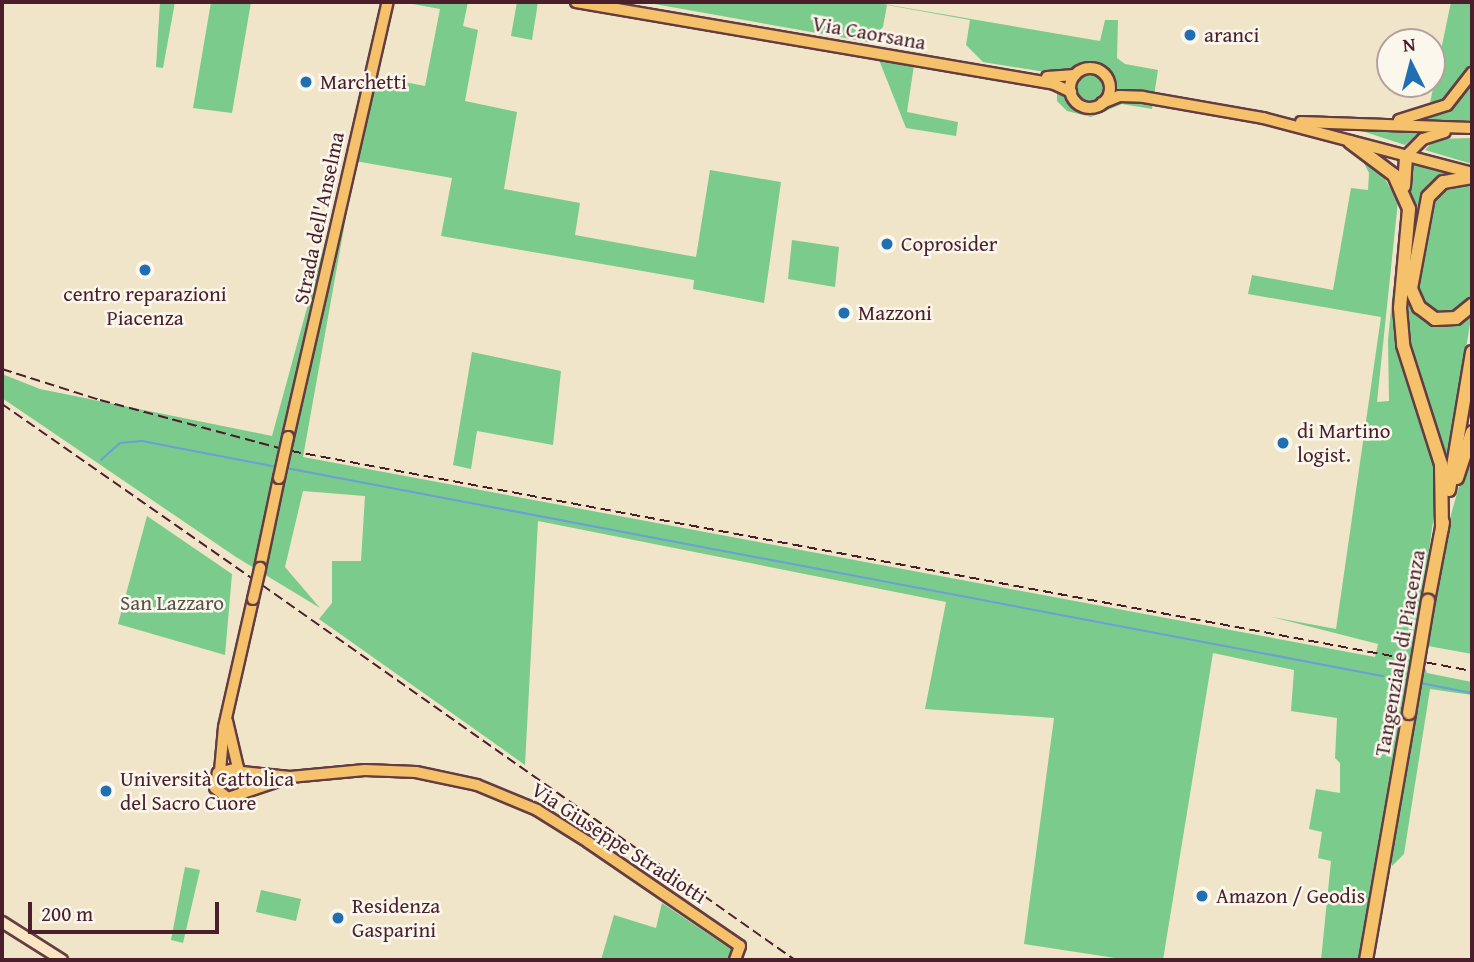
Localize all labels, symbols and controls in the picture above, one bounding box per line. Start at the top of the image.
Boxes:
street label: Via Caorsana [810,11,928,55]
place label: aranci [1204,22,1259,48]
marker: aranci [1182,27,1198,43]
north arrow [1376,28,1446,98]
text: N [1401,30,1417,59]
place label: Marchetti [320,69,407,95]
marker: Marchetti [298,74,314,90]
street label: Strada dell'Anselma [288,129,350,307]
place label: Coprosider [901,231,997,257]
marker: Coprosider [879,236,895,252]
marker: centro reparazioni Piacenza [137,262,153,278]
place label: centro reparazioni Piacenza [63,281,227,331]
place label: Mazzoni [858,300,932,326]
marker: Mazzoni [836,305,852,321]
place label: di Martino logist. [1297,418,1390,468]
marker: di Martino logist. [1275,435,1291,451]
street label: Tangenziale di Piacenza [1369,548,1431,758]
park label: San Lazzaro [120,590,224,616]
place label: Università Cattolica del Sacro Cuore [120,766,294,816]
street label: Via Giuseppe Stradiotti [527,777,711,909]
marker: Università Cattolica del Sacro Cuore [98,783,114,799]
place label: Amazon / Geodis [1216,883,1365,909]
scale bar [32,888,222,932]
marker: Amazon / Geodis [1194,888,1210,904]
place label: Residenza Gasparini [352,893,440,943]
text: 200 m [41,898,93,929]
marker: Residenza Gasparini [330,910,346,926]

